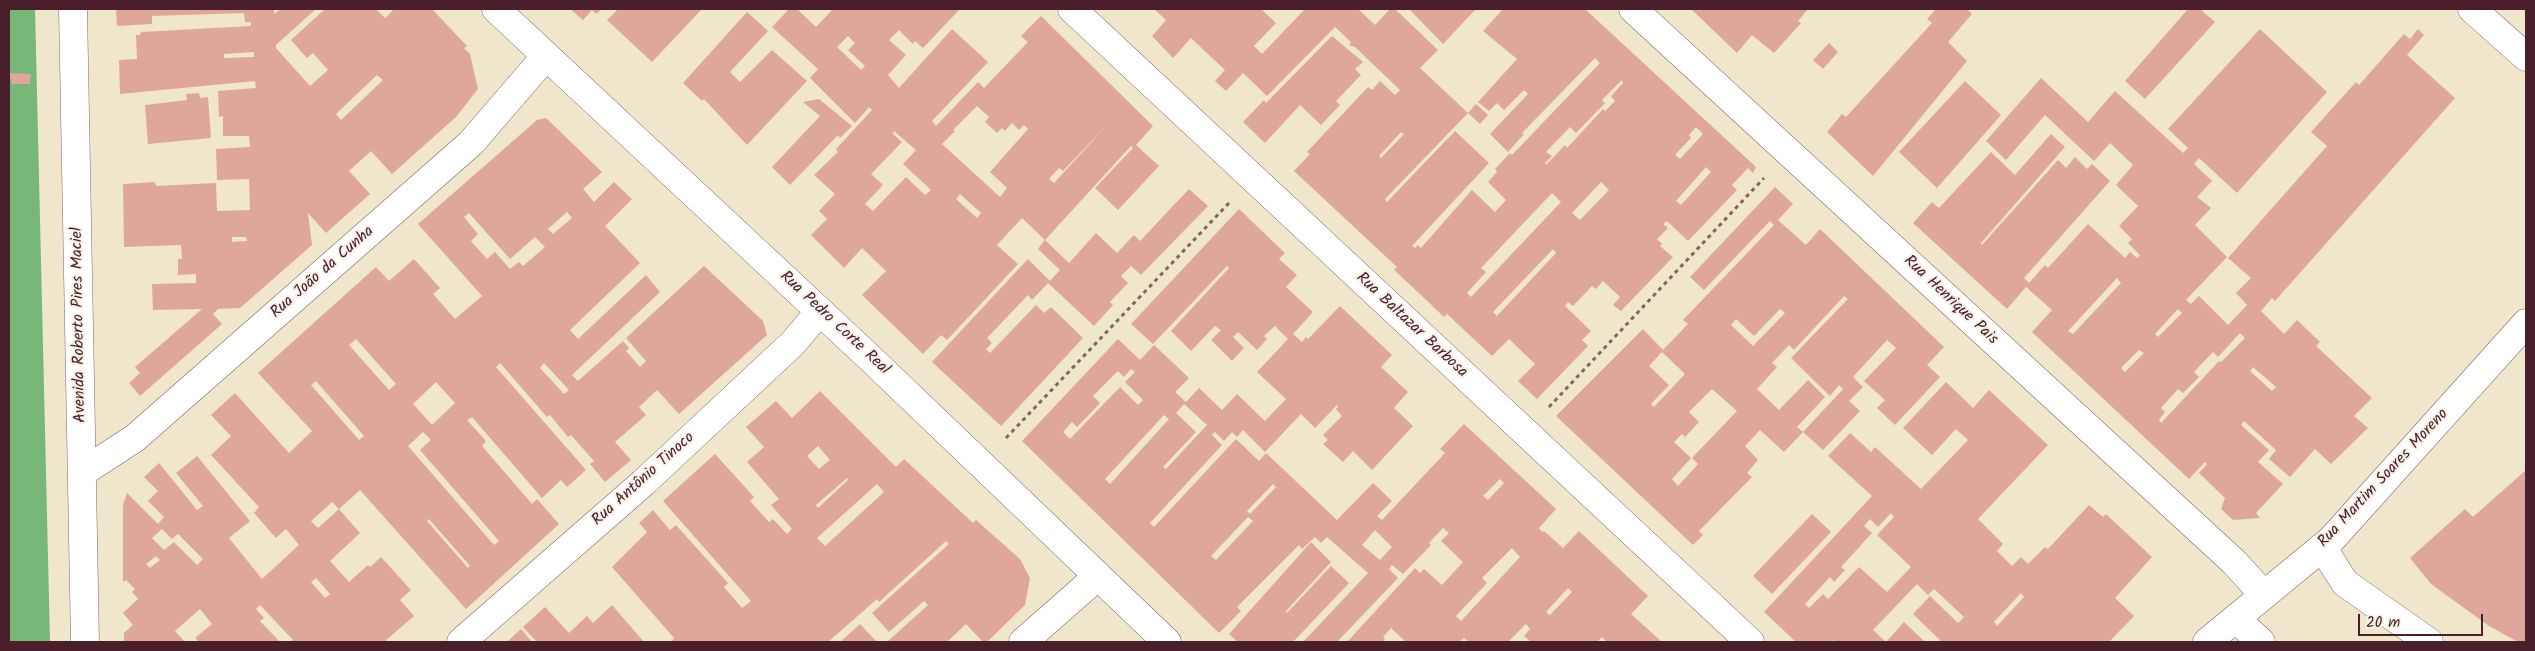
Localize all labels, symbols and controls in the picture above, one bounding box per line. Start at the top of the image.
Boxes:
street label: Rua João da Cunha [267,223,379,323]
street label: Avenida Roberto Pires Maciel [69,227,91,423]
street label: Rua Henrique Pais [1899,252,2001,350]
street label: Rua Pedro Corte Real [775,268,893,380]
street label: Rua Baltazar Barbosa [1351,269,1471,383]
street label: Rua Martim Soares Moreno [2315,406,2453,552]
street label: Rua Antônio Tinoco [589,429,699,531]
scale bar [2360,604,2485,636]
text: 20 m [2366,611,2400,635]

